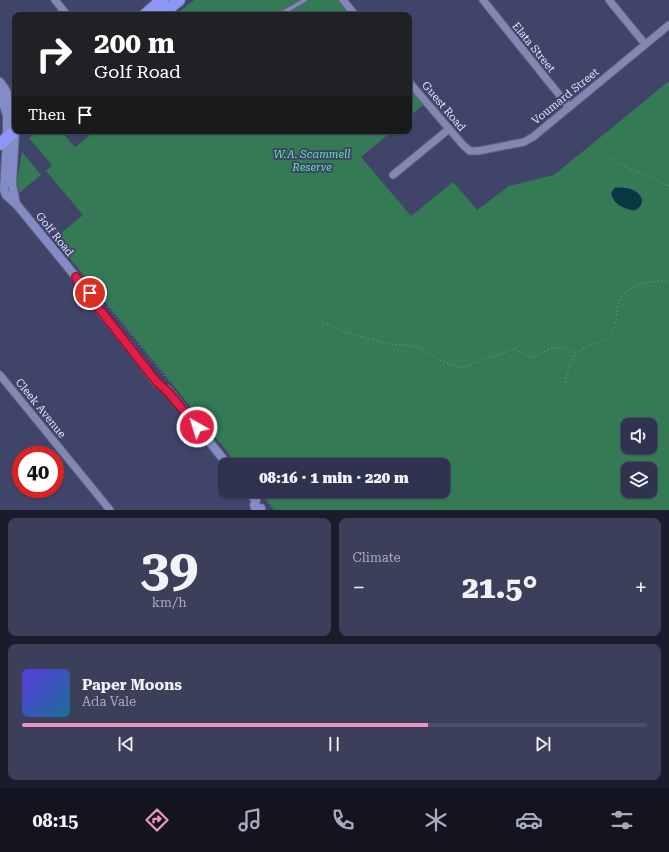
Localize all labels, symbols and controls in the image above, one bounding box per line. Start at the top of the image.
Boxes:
street label: Elata Street [509,20,558,75]
text: 200 m [94,27,175,60]
icon: right [28,28,80,80]
text: Golf Road [94,61,181,82]
street label: Voumard Street [529,65,601,127]
street label: Guest Road [419,79,468,134]
icon: arrive [74,104,96,126]
text: Then [28,106,66,124]
park label: W.A. Scammell Reserve [273,148,351,174]
street label: Golf Road [33,210,76,259]
pin [73,276,107,310]
icon: arrive [79,282,101,304]
street label: Cleek Avenue [13,376,68,441]
position arrow [176,406,218,448]
map controls [621,418,657,498]
button: sound [621,418,657,454]
speed limit sign: 40 [12,446,64,498]
button: layers [621,462,657,498]
text: 08:16 · 1 min · 220 m [259,469,409,487]
text: 39 [140,538,198,599]
text: Climate [353,550,401,565]
text: 21.5° [462,570,537,605]
text: − [353,575,365,600]
text: + [635,575,647,600]
text: km/h [152,595,187,610]
text: Paper Moons [82,676,182,694]
text: Ada Vale [82,694,136,709]
icon: previous [115,733,137,755]
icon: pause [323,733,345,755]
icon: next [532,733,554,755]
icon: directions [143,806,171,834]
icon: music [236,806,264,834]
icon: phone [329,806,357,834]
icon: climate [422,806,450,834]
icon: car [515,806,543,834]
icon: filters [608,806,636,834]
text: 08:15 [33,810,78,831]

